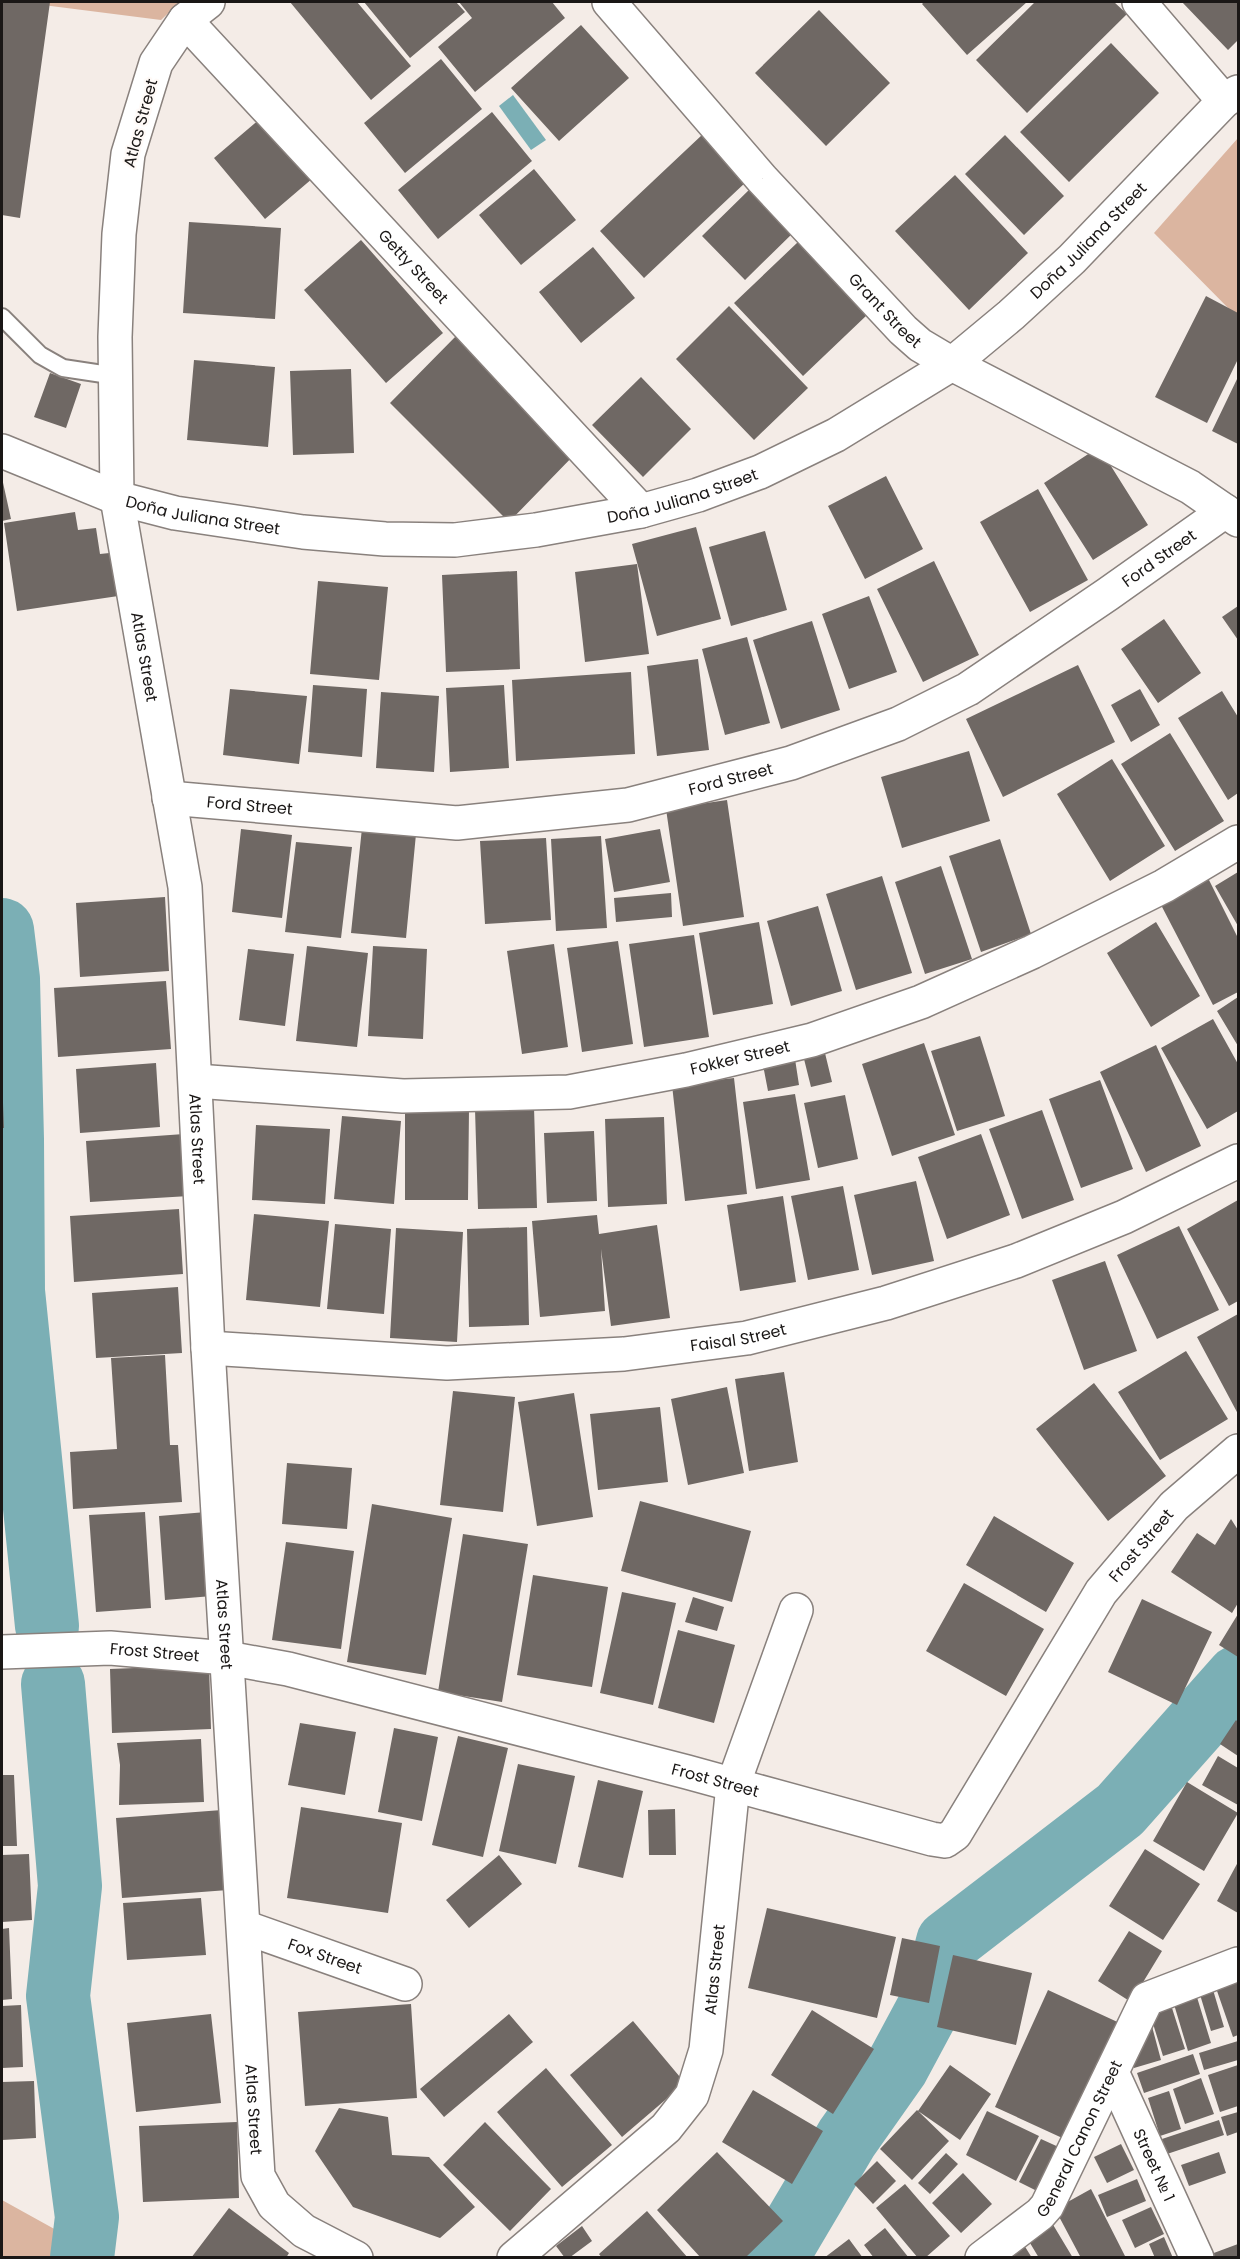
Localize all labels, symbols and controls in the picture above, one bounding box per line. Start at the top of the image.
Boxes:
street label: Atlas Street [118,76,163,170]
street label: Doña Juliana Street [1025,177,1152,304]
street label: Getty Street [373,224,454,309]
street label: Grant Street [843,268,927,353]
street label: Doña Juliana Street [605,463,761,529]
street label: Doña Juliana Street [123,490,282,540]
street label: Ford Street [1117,524,1201,593]
street label: Atlas Street [125,610,163,704]
street label: Ford Street [686,757,776,801]
street label: Ford Street [206,790,294,821]
street label: Fokker Street [688,1035,792,1081]
street label: Atlas Street [183,1093,211,1185]
street label: Faisal Street [689,1318,789,1357]
street label: Frost Street [1103,1504,1179,1587]
street label: Atlas Street [210,1578,238,1670]
street label: Frost Street [109,1637,201,1668]
street label: Frost Street [669,1758,762,1803]
street label: Atlas Street [699,1923,731,2016]
street label: Fox Street [285,1932,365,1980]
street label: General Canon Street [1031,2056,1128,2223]
street label: Atlas Street [239,2063,268,2156]
street label: Street № 1 [1127,2125,1181,2205]

